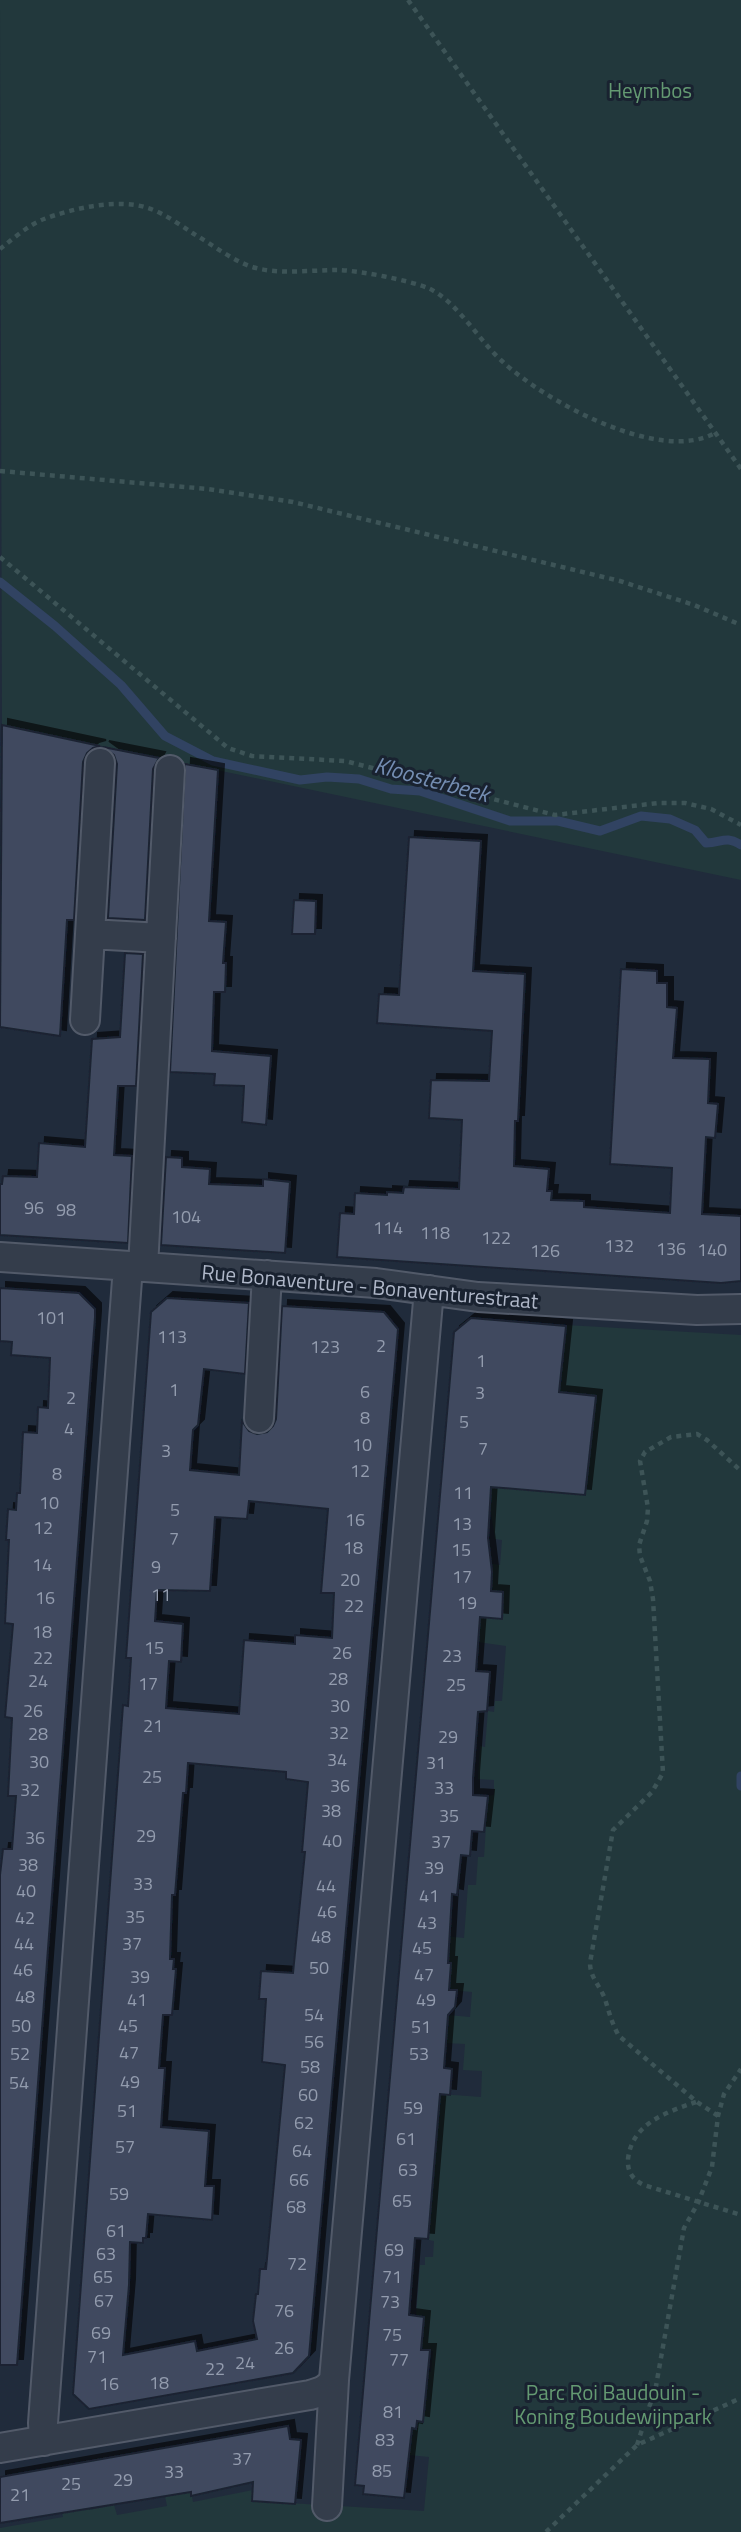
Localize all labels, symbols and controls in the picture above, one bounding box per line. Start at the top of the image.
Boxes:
park label: Heymbos [608,74,692,106]
water label: Kloosterbeek [371,747,496,812]
house number: 96 [24,1194,44,1221]
house number: 98 [56,1196,76,1223]
house number: 104 [171,1203,201,1230]
house number: 114 [373,1214,403,1241]
house number: 118 [420,1219,450,1246]
house number: 122 [481,1224,511,1251]
house number: 132 [604,1232,634,1259]
house number: 136 [656,1235,686,1262]
house number: 140 [697,1236,727,1263]
house number: 126 [530,1237,560,1264]
street label: Rue Bonaventure - Bonaventurestraat [200,1255,540,1317]
house number: 101 [36,1304,66,1331]
house number: 113 [157,1323,187,1350]
house number: 2 [376,1332,386,1359]
house number: 123 [310,1333,340,1360]
house number: 1 [476,1347,486,1374]
house number: 1 [169,1376,179,1403]
house number: 6 [360,1378,370,1405]
house number: 3 [475,1379,485,1406]
house number: 2 [66,1384,76,1411]
house number: 8 [360,1404,370,1431]
house number: 5 [459,1408,469,1435]
house number: 4 [64,1415,74,1442]
house number: 10 [352,1431,372,1458]
house number: 7 [478,1435,488,1462]
house number: 3 [161,1437,171,1464]
house number: 12 [350,1457,370,1484]
house number: 8 [52,1460,62,1487]
house number: 11 [453,1479,473,1506]
house number: 10 [39,1489,59,1516]
house number: 5 [170,1496,180,1523]
house number: 16 [345,1506,365,1533]
house number: 13 [452,1510,472,1537]
house number: 12 [33,1514,53,1541]
house number: 7 [169,1525,179,1552]
house number: 18 [343,1534,363,1561]
house number: 15 [451,1536,471,1563]
house number: 14 [32,1551,52,1578]
house number: 9 [151,1553,161,1580]
house number: 17 [452,1563,472,1590]
house number: 20 [340,1566,360,1593]
house number: 11 [151,1581,171,1608]
house number: 16 [35,1584,55,1611]
house number: 19 [457,1589,477,1616]
house number: 22 [344,1592,364,1619]
house number: 18 [32,1618,52,1645]
house number: 15 [144,1634,164,1661]
house number: 26 [332,1639,352,1666]
house number: 23 [442,1642,462,1669]
house number: 22 [33,1644,53,1671]
house number: 28 [328,1665,348,1692]
house number: 24 [28,1667,48,1694]
house number: 17 [138,1670,158,1697]
house number: 25 [446,1671,466,1698]
house number: 30 [330,1692,350,1719]
house number: 26 [23,1697,43,1724]
house number: 21 [143,1712,163,1739]
house number: 32 [329,1719,349,1746]
house number: 28 [28,1720,48,1747]
house number: 29 [438,1723,458,1750]
house number: 34 [327,1746,347,1773]
house number: 30 [29,1748,49,1775]
house number: 31 [426,1749,446,1776]
house number: 25 [142,1763,162,1790]
house number: 36 [330,1772,350,1799]
house number: 33 [434,1774,454,1801]
house number: 32 [20,1776,40,1803]
house number: 38 [321,1797,341,1824]
house number: 35 [439,1802,459,1829]
house number: 29 [136,1822,156,1849]
house number: 36 [25,1824,45,1851]
house number: 40 [322,1827,342,1854]
house number: 37 [431,1828,451,1855]
house number: 38 [18,1851,38,1878]
house number: 39 [424,1854,444,1881]
house number: 33 [133,1870,153,1897]
house number: 44 [316,1872,336,1899]
house number: 40 [16,1877,36,1904]
house number: 41 [419,1882,439,1909]
house number: 46 [317,1898,337,1925]
house number: 35 [125,1903,145,1930]
house number: 42 [15,1904,35,1931]
house number: 43 [417,1909,437,1936]
house number: 48 [311,1923,331,1950]
house number: 44 [14,1930,34,1957]
house number: 37 [122,1930,142,1957]
house number: 45 [412,1934,432,1961]
house number: 50 [309,1954,329,1981]
house number: 46 [13,1956,33,1983]
house number: 47 [414,1961,434,1988]
house number: 39 [130,1963,150,1990]
house number: 48 [15,1983,35,2010]
house number: 41 [127,1986,147,2013]
house number: 49 [416,1986,436,2013]
house number: 54 [304,2001,324,2028]
house number: 50 [11,2012,31,2039]
house number: 45 [118,2012,138,2039]
house number: 51 [411,2013,431,2040]
house number: 56 [304,2028,324,2055]
house number: 47 [119,2039,139,2066]
house number: 52 [10,2040,30,2067]
house number: 53 [409,2040,429,2067]
house number: 58 [300,2053,320,2080]
house number: 49 [120,2068,140,2095]
house number: 54 [9,2069,29,2096]
house number: 60 [298,2081,318,2108]
house number: 59 [403,2094,423,2121]
house number: 51 [117,2097,137,2124]
house number: 62 [294,2109,314,2136]
house number: 61 [396,2125,416,2152]
house number: 57 [115,2133,135,2160]
house number: 64 [292,2137,312,2164]
house number: 63 [398,2156,418,2183]
house number: 66 [289,2166,309,2193]
house number: 59 [109,2180,129,2207]
house number: 65 [392,2187,412,2214]
house number: 68 [286,2193,306,2220]
house number: 61 [106,2217,126,2244]
house number: 69 [384,2236,404,2263]
house number: 63 [96,2240,116,2267]
house number: 72 [287,2250,307,2277]
house number: 65 [93,2263,113,2290]
house number: 71 [382,2263,402,2290]
house number: 67 [94,2287,114,2314]
house number: 73 [380,2288,400,2315]
house number: 76 [274,2297,294,2324]
house number: 69 [91,2319,111,2346]
house number: 75 [382,2321,402,2348]
house number: 26 [274,2334,294,2361]
house number: 71 [87,2343,107,2370]
house number: 77 [389,2346,409,2373]
house number: 24 [235,2349,255,2376]
house number: 22 [205,2355,225,2382]
house number: 18 [149,2369,169,2396]
house number: 16 [99,2370,119,2397]
park label: Parc Roi Baudouin - Koning Boudewijnpark [514,2376,712,2432]
house number: 81 [383,2398,403,2425]
house number: 83 [375,2426,395,2453]
house number: 37 [232,2445,252,2472]
house number: 85 [372,2457,392,2484]
house number: 33 [164,2458,184,2485]
house number: 29 [113,2466,133,2493]
house number: 25 [61,2470,81,2497]
house number: 21 [10,2481,30,2508]

